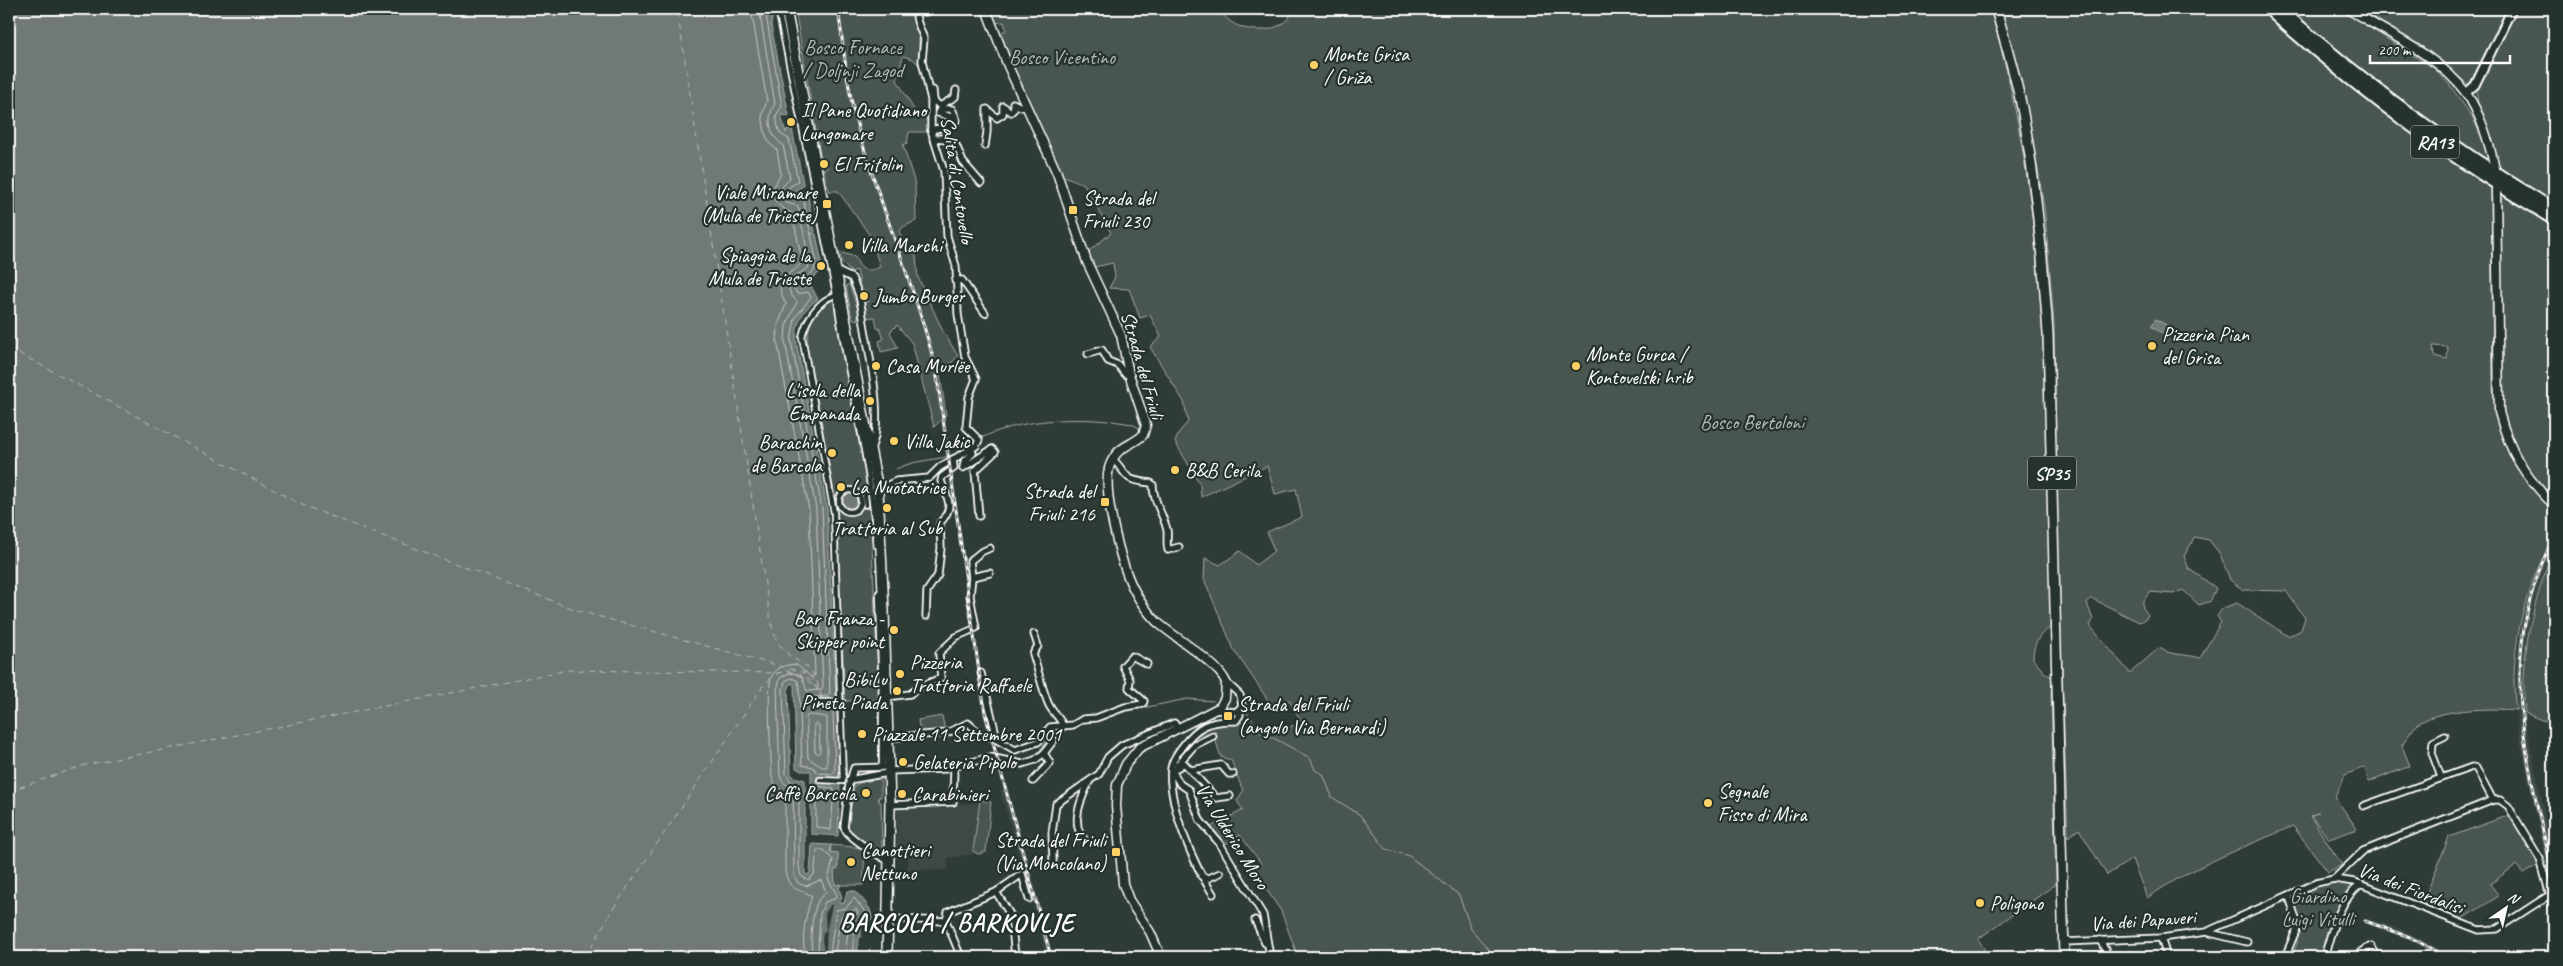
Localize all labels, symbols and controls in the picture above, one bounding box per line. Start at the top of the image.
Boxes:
scale bar [2370,32,2510,64]
park label: Bosco Fornace / Doljnji Zagod [803,35,906,83]
text: 200 m [2378,41,2412,60]
place label: Monte Grisa / Griža [1324,42,1410,90]
park label: Bosco Vicentino [1009,45,1116,70]
marker: Monte Grisa / Griža [1308,59,1320,71]
place label: Il Pane Quotidiano Lungomare [801,98,928,146]
street label: Salita di Contovello [935,115,980,247]
marker: Il Pane Quotidiano Lungomare [785,116,797,128]
road number: RA13 [2411,125,2459,158]
place label: El Fritolin [834,152,904,177]
marker: El Fritolin [818,158,830,170]
place label: Viale Miramare (Mula de Trieste) [701,180,818,228]
place label: Strada del Friuli 230 [1083,186,1158,234]
marker: Viale Miramare (Mula de Trieste) [821,198,833,210]
marker: Strada del Friuli 230 [1067,204,1079,216]
place label: Villa Marchi [859,233,944,258]
marker: Villa Marchi [843,239,855,251]
place label: Spiaggia de la Mula de Trieste [708,243,813,291]
marker: Spiaggia de la Mula de Trieste [815,260,827,272]
place label: Jumbo Burger [873,284,966,309]
marker: Jumbo Burger [858,290,870,302]
street label: Strada del Friuli [1115,309,1170,424]
place label: Pizzeria Pian del Grisa [2162,322,2250,370]
marker: Pizzeria Pian del Grisa [2146,340,2158,352]
place label: Monte Gurca / Kontovelski hrib [1586,342,1694,390]
place label: Casa Murlëe [886,354,971,379]
marker: Casa Murlëe [870,360,882,372]
marker: Monte Gurca / Kontovelski hrib [1570,360,1582,372]
place label: L'isola della Empanada [786,378,862,426]
marker: L'isola della Empanada [864,395,876,407]
park label: Bosco Bertoloni [1700,410,1806,435]
place label: Villa Jakic [904,429,971,454]
place label: Barachin de Barcola [751,430,823,478]
marker: Villa Jakic [888,435,900,447]
marker: Barachin de Barcola [826,447,838,459]
road number: SP35 [2028,456,2076,489]
place label: B&B Cerila [1185,458,1262,483]
marker: B&B Cerila [1169,464,1181,476]
place label: La Nuotatrice [851,475,947,500]
place label: Strada del Friuli 216 [1024,479,1099,527]
marker: La Nuotatrice [835,481,847,493]
marker: Strada del Friuli 216 [1099,496,1111,508]
marker: Trattoria al Sub [881,502,893,514]
place label: Trattoria al Sub [832,516,943,541]
place label: Bar Franza - Skipper point [794,606,886,654]
marker: Bar Franza - Skipper point [888,624,900,636]
place label: Pizzeria Trattoria Raffaele [910,650,1033,698]
place label: BibiLu Pineta Piada [801,667,889,715]
marker: Pizzeria Trattoria Raffaele [894,668,906,680]
marker: BibiLu Pineta Piada [891,685,903,697]
place label: Strada del Friuli (angolo Via Bernardi) [1238,692,1387,740]
marker: Strada del Friuli (angolo Via Bernardi) [1222,710,1234,722]
place label: Piazzale 11 Settembre 2001 [872,722,1063,747]
marker: Piazzale 11 Settembre 2001 [856,728,868,740]
place label: Gelateria Pipolo [913,750,1018,775]
marker: Gelateria Pipolo [897,756,909,768]
street label: Via Ulderico Moro [1190,779,1275,895]
place label: Segnale Fisso di Mira [1718,779,1809,827]
place label: Caffè Barcola [764,781,858,806]
place label: Carabinieri [912,782,990,807]
marker: Caffè Barcola [860,787,872,799]
marker: Carabinieri [896,788,908,800]
marker: Segnale Fisso di Mira [1702,797,1714,809]
place label: Strada del Friuli (Via Moncolano) [994,828,1108,876]
place label: Canottieri Nettuno [861,838,932,886]
marker: Strada del Friuli (Via Moncolano) [1110,846,1122,858]
marker: Canottieri Nettuno [845,856,857,868]
street label: Via dei Fiordalisi [2355,857,2469,921]
park label: Giardino Luigi Vitulli [2282,884,2357,932]
north arrow [2480,884,2530,934]
text: N [2505,888,2523,908]
place label: Poligono [1990,891,2044,916]
marker: Poligono [1974,897,1986,909]
street label: Via dei Papaveri [2090,904,2199,937]
district label: BARCOLA / BARKOVLJE [840,907,1077,939]

